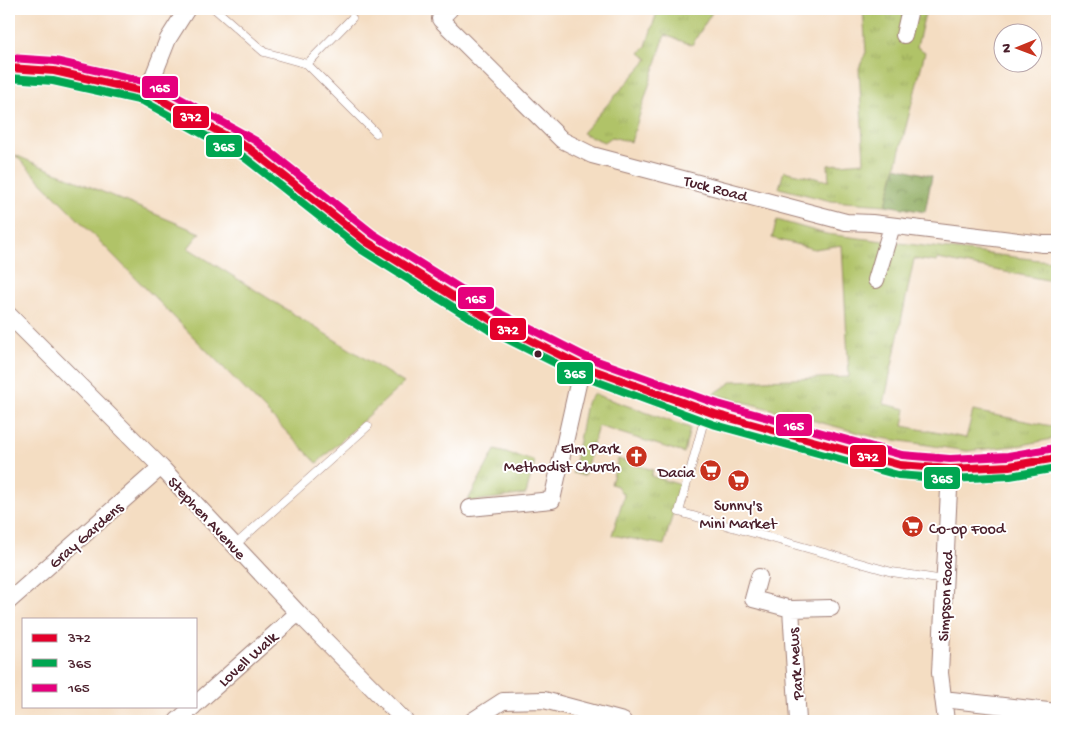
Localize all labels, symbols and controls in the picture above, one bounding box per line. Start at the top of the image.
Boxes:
north arrow [994,22,1044,72]
text: N [999,43,1016,53]
line badge: 165 [141,75,179,99]
text: 165 [149,81,171,98]
line badge: 372 [172,105,210,129]
text: 372 [179,110,202,127]
line badge: 365 [205,134,243,158]
text: 365 [212,140,235,157]
street label: Tuck Road [680,173,751,208]
line badge: 165 [457,286,495,310]
text: 165 [465,292,487,309]
line badge: 372 [489,317,527,341]
text: 372 [496,323,519,340]
unlabelled marker [533,349,543,359]
line badge: 365 [556,361,594,385]
text: 365 [563,367,586,384]
line badge: 165 [775,413,813,437]
text: 165 [783,419,805,436]
place label: Elm Park Methodist Church [504,441,622,478]
church icon: Elm Park Methodist Church [624,444,648,468]
line badge: 372 [849,444,887,468]
text: 372 [856,450,879,467]
supermarket icon: Dacia [699,459,723,483]
place label: Dacia [657,465,696,484]
line badge: 365 [923,466,961,490]
supermarket icon: Sunny's Mini Market [726,468,750,492]
text: 365 [930,472,953,489]
street label: Stephen Avenue [162,474,249,565]
place label: Sunny's Mini Market [700,498,778,535]
street label: Gray Gardens [46,499,129,574]
supermarket icon: Co-op Food [901,515,925,539]
place label: Co-op Food [929,521,1007,540]
street label: Simpson Road [936,549,959,642]
legend [22,618,198,708]
street label: Park Mews [785,626,810,701]
street label: Lovell Walk [216,628,284,692]
text: 372 [67,630,91,648]
text: 365 [67,656,91,674]
text: 165 [67,680,90,698]

